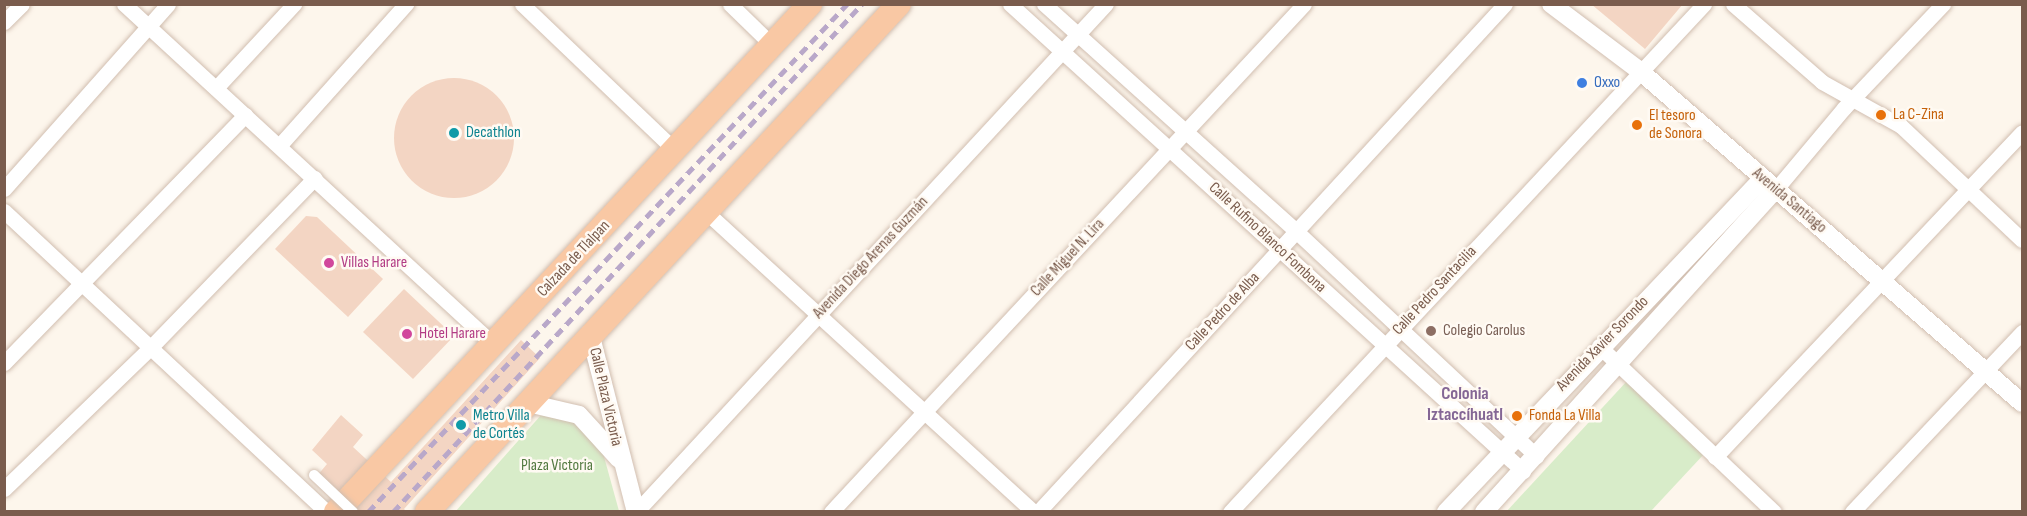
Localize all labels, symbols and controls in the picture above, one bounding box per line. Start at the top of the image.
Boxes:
place label: Oxxo [1594,73,1620,93]
marker: Oxxo [1575,76,1589,90]
place label: La C-Zina [1893,105,1944,125]
place label: El tesoro de Sonora [1649,106,1702,144]
marker: La C-Zina [1874,108,1888,122]
marker: El tesoro de Sonora [1630,118,1644,132]
place label: Decathlon [466,123,521,143]
marker: Decathlon [447,126,461,140]
street label: Avenida Santiago [1748,164,1830,238]
street label: Calle Rufino Blanco Fombona [1204,179,1330,297]
street label: Avenida Diego Arenas Guzmán [809,193,933,323]
street label: Calle Miguel N. Lira [1027,215,1109,301]
street label: Calzada de Tlalpan [534,217,614,301]
street label: Calle Pedro Santacilia [1389,243,1481,339]
place label: Villas Harare [341,253,407,273]
marker: Villas Harare [322,256,336,270]
street label: Calle Pedro de Alba [1182,269,1264,355]
street label: Avenida Xavier Sorondo [1553,293,1653,395]
place label: Colegio Carolus [1443,321,1525,341]
place label: Hotel Harare [419,324,486,344]
marker: Colegio Carolus [1424,324,1438,338]
marker: Hotel Harare [400,327,414,341]
street label: Calle Plaza Victoria [584,346,626,448]
district label: Colonia Iztaccíhuatl [1427,384,1503,426]
place label: Metro Villa de Cortés [473,406,530,444]
place label: Fonda La Villa [1529,406,1601,426]
marker: Fonda La Villa [1510,409,1524,423]
marker: Metro Villa de Cortés [454,418,468,432]
park label: Plaza Victoria [521,456,593,476]

